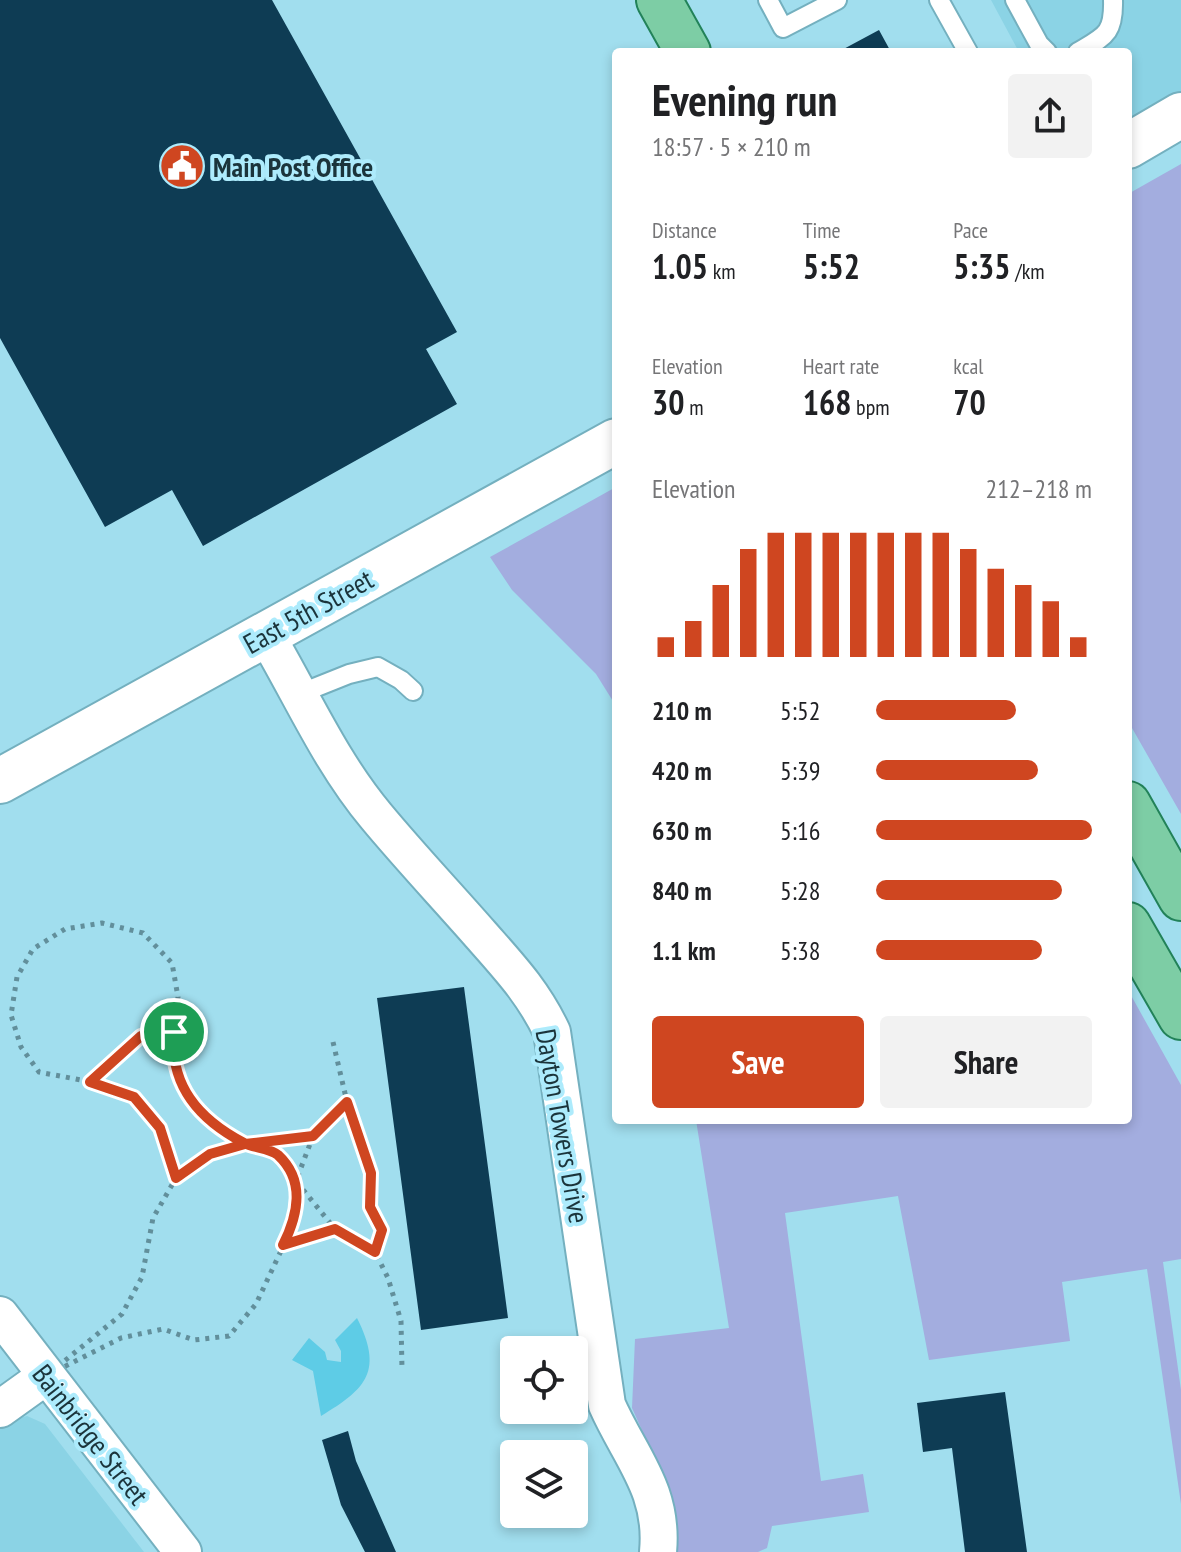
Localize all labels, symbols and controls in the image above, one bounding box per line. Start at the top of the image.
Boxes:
text: Evening run [652,71,837,128]
button: share [1008,74,1092,158]
text: 18:57 · 5 × 210 m [652,130,811,163]
public building icon: Main Post Office [158,142,206,190]
place label: Main Post Office [213,148,373,185]
text: Distance [652,216,717,244]
text: Time [803,216,841,244]
text: Pace [953,216,988,244]
text: 1.05 [652,244,708,288]
text: 5:52 [803,244,860,288]
text: 5:35 [953,244,1011,288]
text: km [708,257,736,285]
text: /km [1011,257,1045,285]
text: Elevation [652,352,723,380]
text: Heart rate [803,352,879,380]
text: kcal [953,352,983,380]
text: 30 [652,380,685,424]
text: 168 [803,380,851,424]
text: 70 [953,380,986,424]
text: m [685,393,704,421]
text: bpm [851,393,890,421]
text: Elevation [652,472,735,505]
text: 212–218 m [986,472,1092,505]
street label: East 5th Street [237,560,380,662]
text: 210 m [652,694,712,727]
text: 5:52 [780,694,820,727]
text: 420 m [652,754,712,787]
text: 5:39 [780,754,820,787]
text: 630 m [652,814,712,847]
text: 5:16 [780,814,820,847]
text: 840 m [652,874,712,907]
text: 5:28 [780,874,820,907]
text: 1.1 km [652,934,716,967]
text: 5:38 [780,934,820,967]
pin [140,998,208,1066]
icon: arrive [152,1010,196,1054]
button: Save [652,1016,864,1108]
button: Share [880,1016,1092,1108]
street label: Dayton Towers Drive [528,1026,598,1226]
map controls [500,1336,588,1528]
button: locate [500,1336,588,1424]
street label: Bainbridge Street [25,1356,158,1512]
button: layers [500,1440,588,1528]

